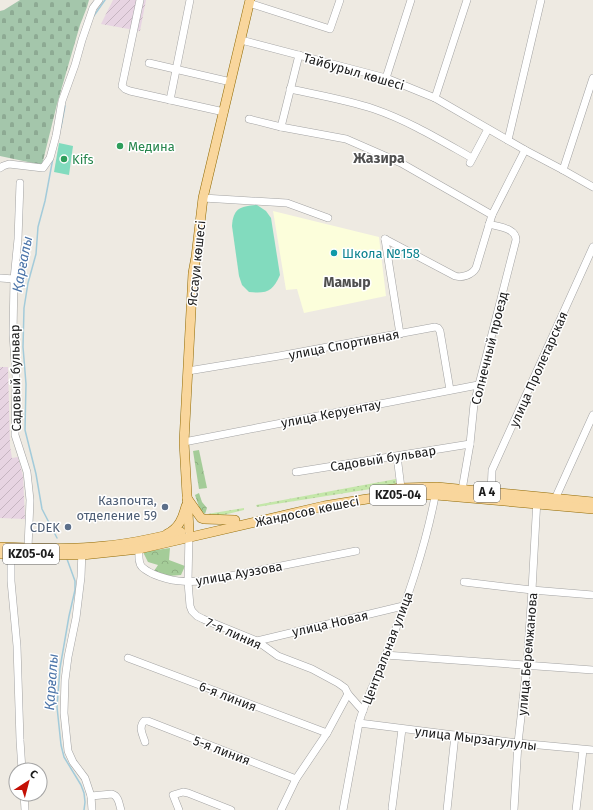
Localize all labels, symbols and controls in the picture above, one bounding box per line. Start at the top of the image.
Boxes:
street label: Тайбурыл көшесі [302,50,406,93]
place label: Медина [128,139,175,154]
marker: Медина [115,141,125,151]
district label: Жазира [352,150,405,167]
place label: Kifs [72,152,94,167]
marker: Kifs [59,154,69,164]
street label: Яссауи көшесі [185,220,208,307]
water label: Қарғалы [9,235,36,294]
place label: Школа №158 [342,246,420,261]
marker: Школа №158 [329,248,339,258]
district label: Мамыр [323,274,371,291]
street label: Солнечный проезд [468,290,511,406]
street label: улица Пролетарская [506,309,571,429]
street label: Садовый бульвар [7,324,24,432]
street label: улица Спортивная [288,326,401,363]
street label: улица Керуентау [280,396,383,431]
street label: Садовый бульвар [329,443,437,474]
road number: А 4 [474,482,500,502]
road number: KZ05-04 [370,485,426,505]
place label: Казпочта, отделение 59 [77,493,157,523]
street label: Жандосов көшесі [254,493,361,530]
marker: Казпочта, отделение 59 [160,502,170,512]
place label: CDEK [30,520,60,535]
marker: CDEK [63,522,73,532]
road number: KZ05-04 [3,544,59,564]
street label: улица Ауэзова [195,558,284,588]
street label: Центральная улица [359,590,416,707]
street label: улица Беремжанова [515,592,540,716]
street label: улица Новая [291,607,370,640]
street label: 7-я линия [204,615,264,652]
water label: Қарғалы [41,653,62,711]
street label: 6-я линия [197,679,259,714]
street label: улица Мырзагулулы [414,724,538,753]
street label: 5-я линия [191,733,253,768]
north arrow [8,762,48,802]
text: С [27,767,41,782]

